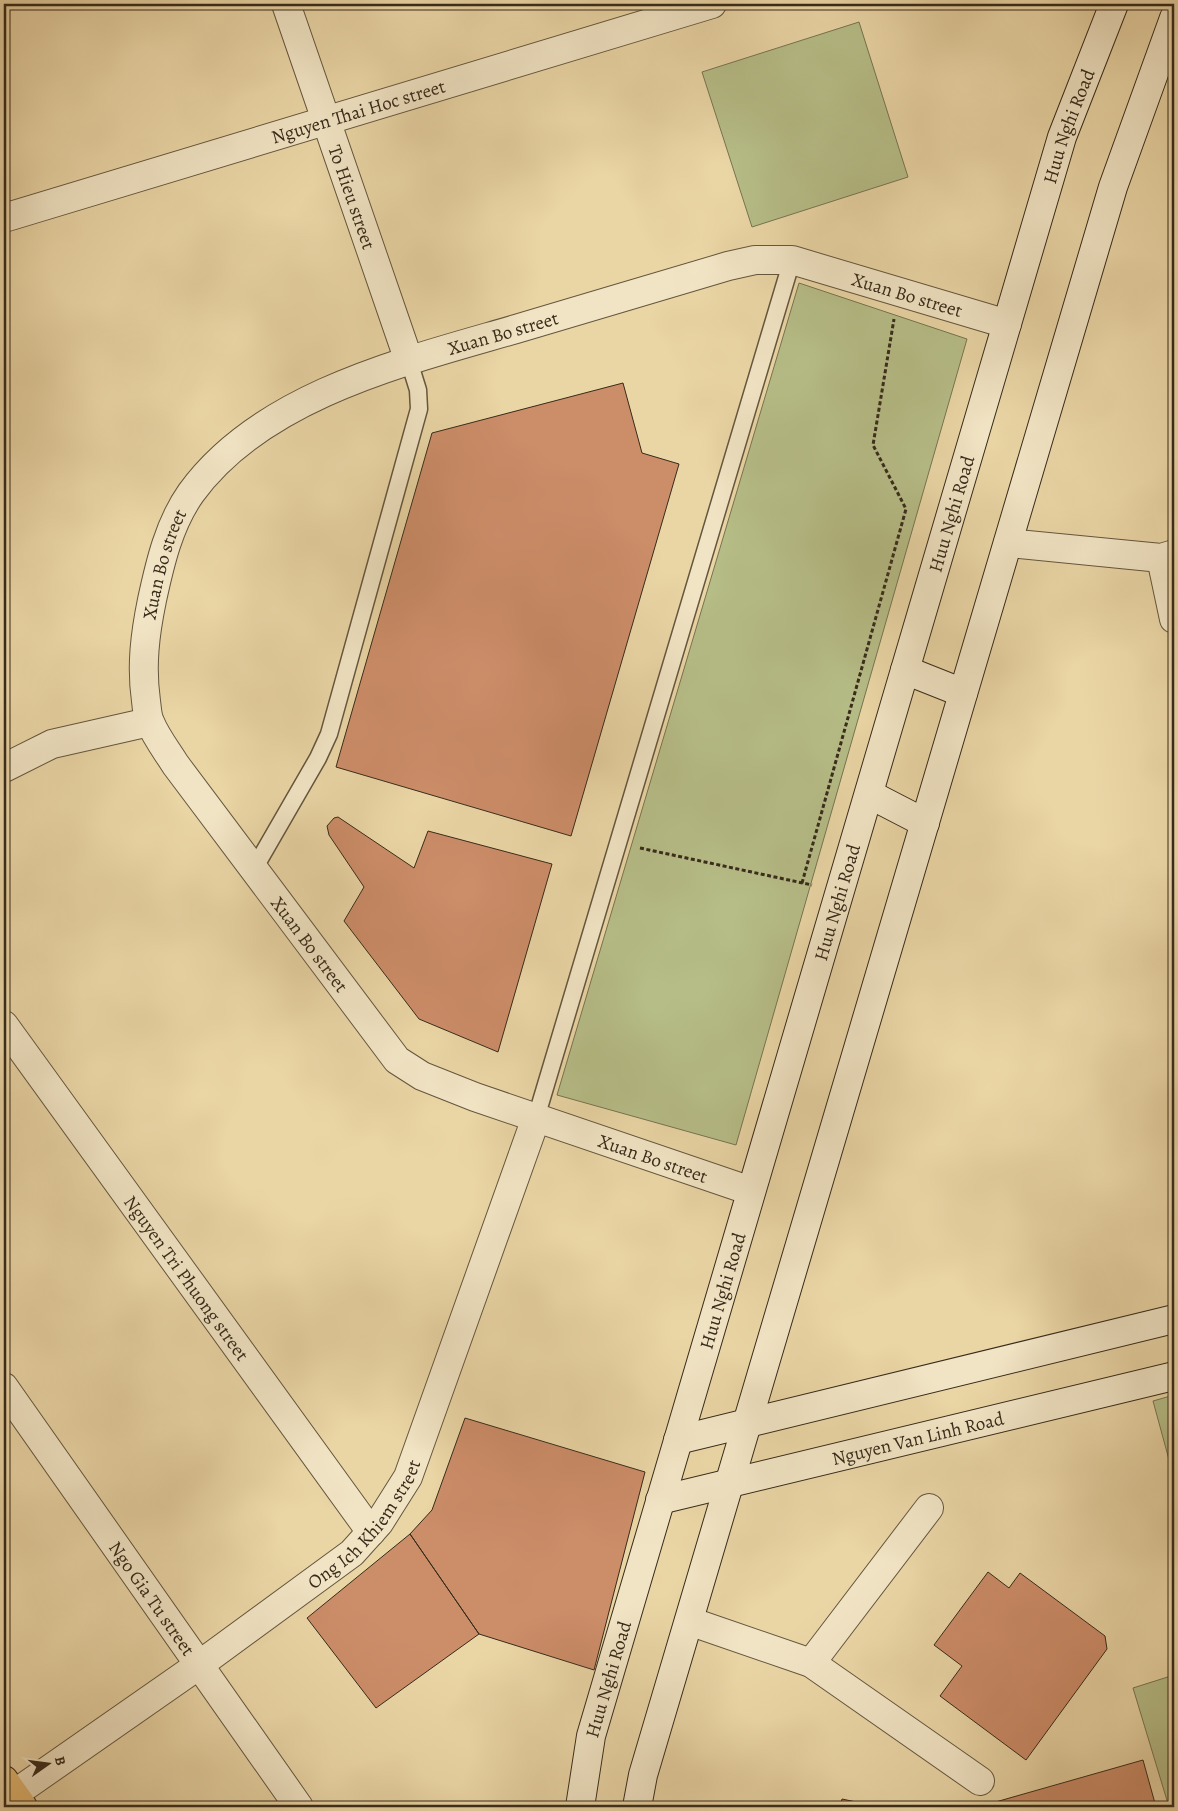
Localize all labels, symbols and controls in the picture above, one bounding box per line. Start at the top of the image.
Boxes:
street label: Huu Nghi Road [1037,64,1102,187]
street label: Nguyen Thai Hoc street [268,73,449,150]
street label: To Hieu street [321,142,382,253]
street label: Xuan Bo street [849,267,965,324]
street label: Xuan Bo street [445,305,561,362]
street label: Huu Nghi Road [923,452,982,575]
street label: Xuan Bo street [137,505,193,622]
street label: Huu Nghi Road [808,840,867,964]
street label: Xuan Bo street [264,891,354,998]
street label: Xuan Bo street [595,1128,711,1190]
street label: Nguyen Tri Phuong street [117,1190,255,1366]
street label: Huu Nghi Road [694,1229,753,1352]
street label: Nguyen Van Linh Road [829,1405,1007,1472]
street label: Ong Ich Khiem street [302,1456,427,1595]
street label: Ngo Gia Tu street [102,1536,201,1661]
street label: Huu Nghi Road [579,1617,638,1741]
north arrow [22,1738,72,1788]
text: B [50,1754,70,1768]

